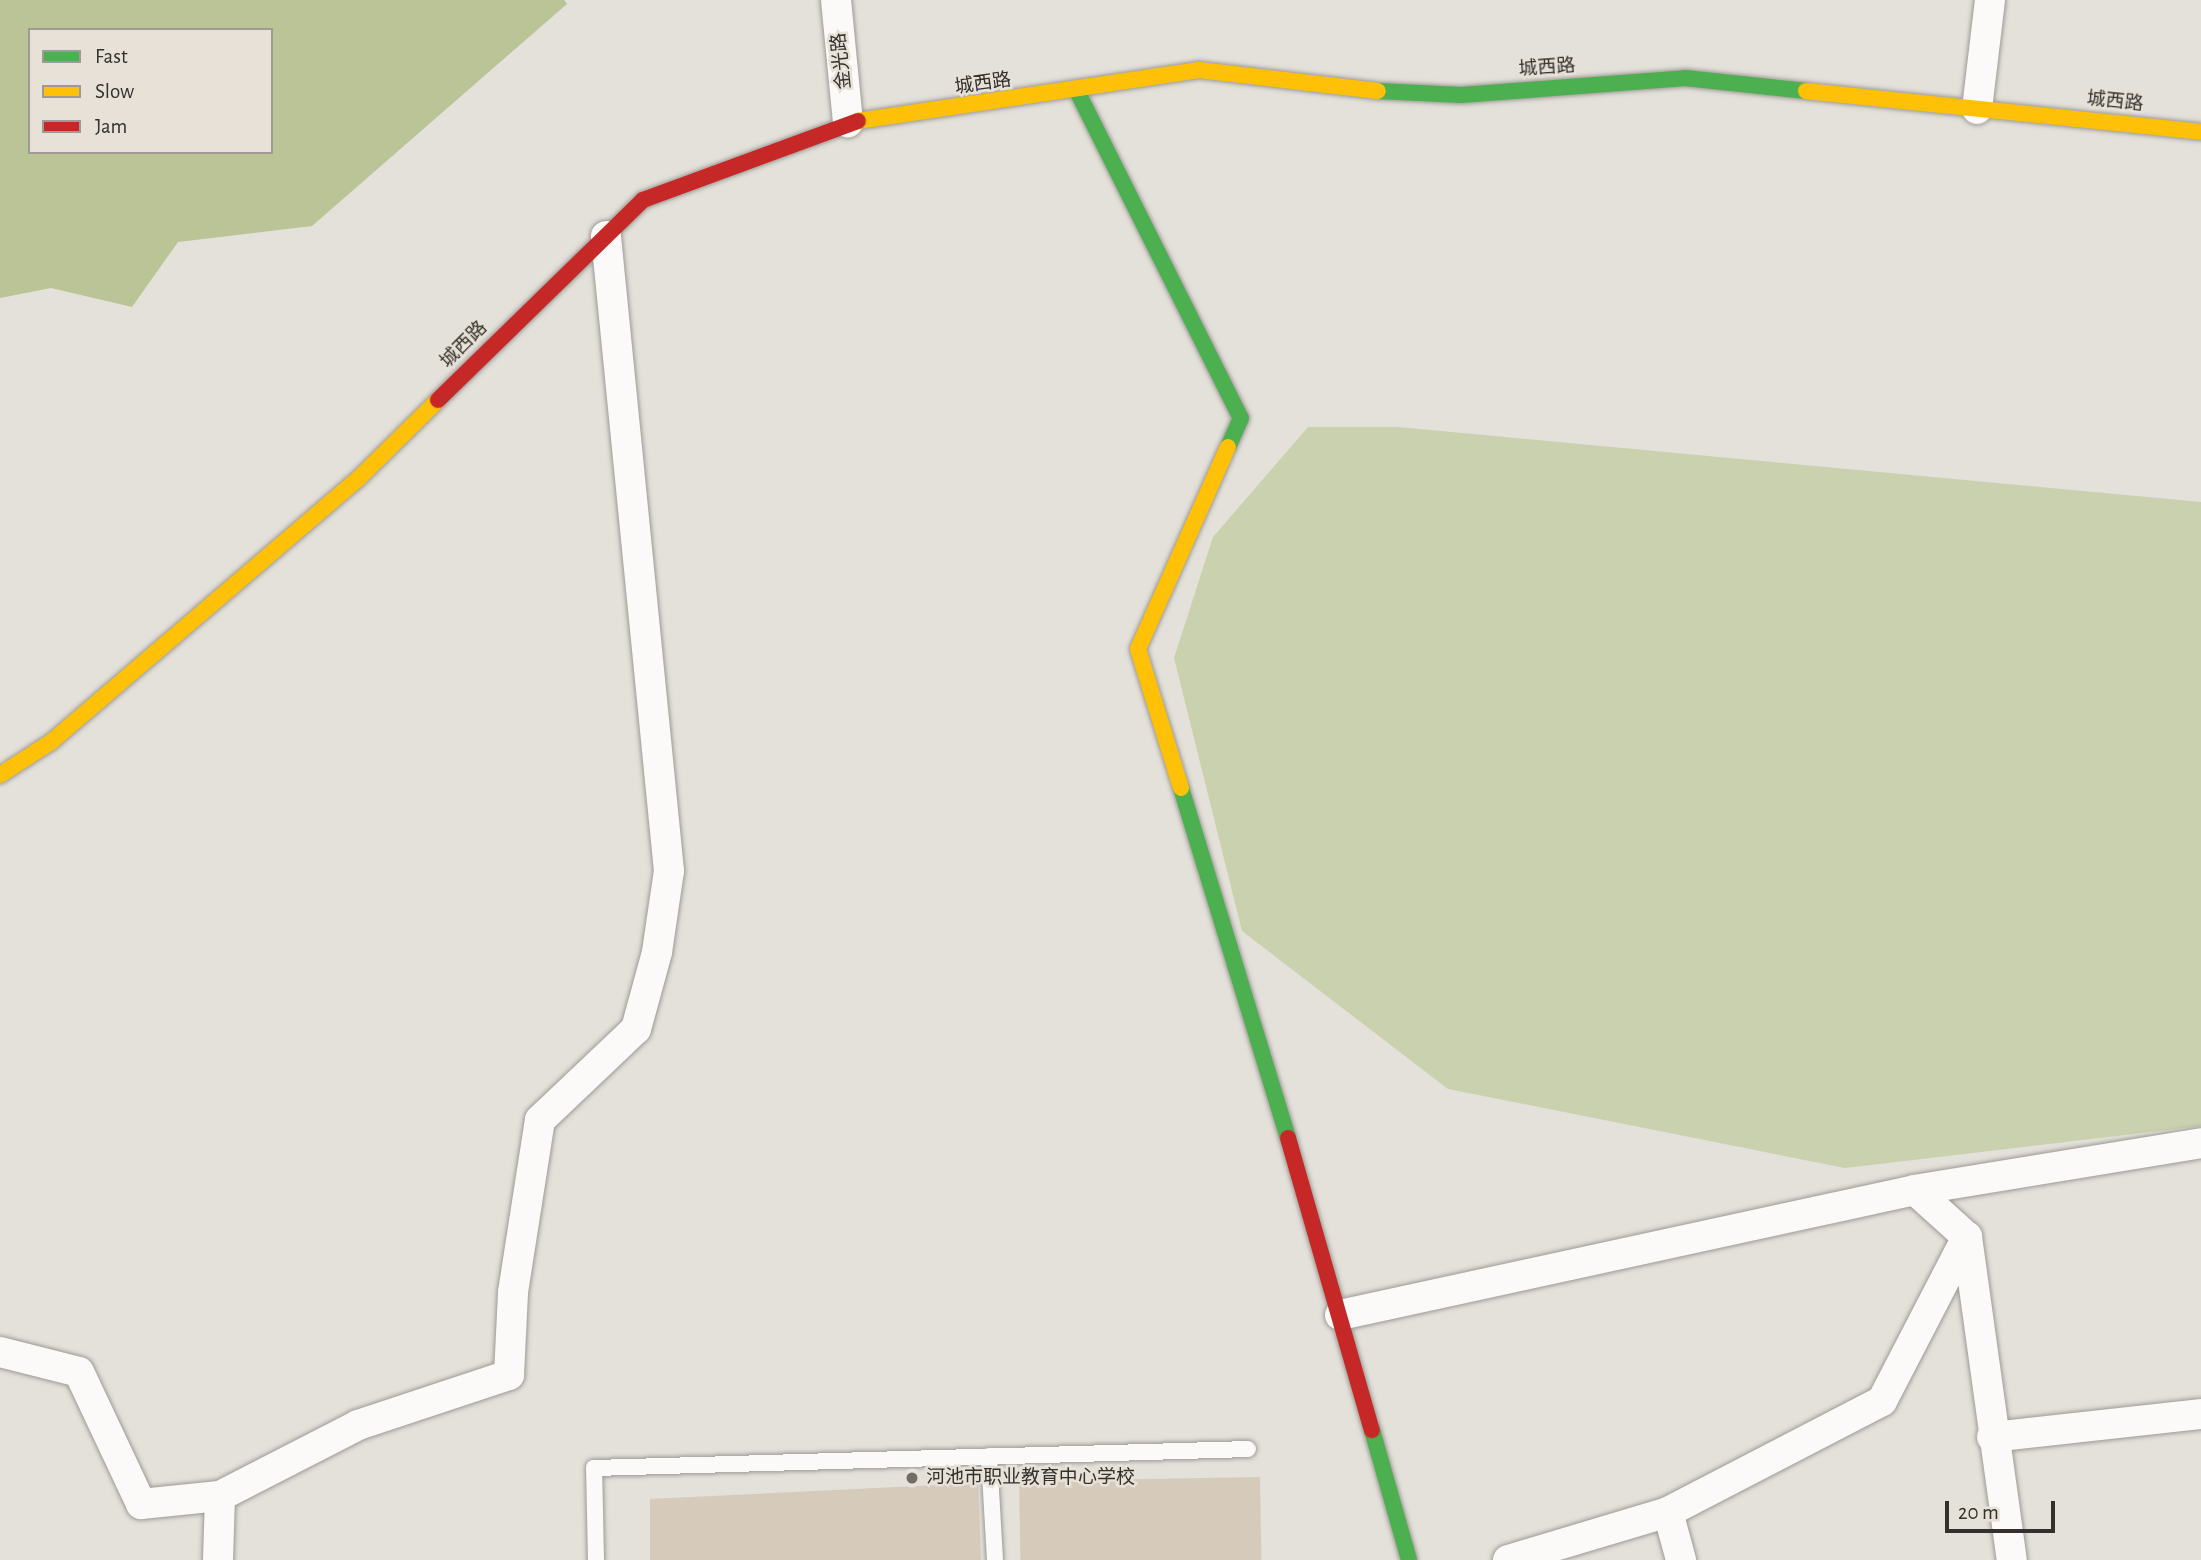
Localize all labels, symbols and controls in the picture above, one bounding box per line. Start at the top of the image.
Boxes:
legend [28,28,273,154]
street label: 金光路 [828,31,856,91]
text: Fast [95,46,128,67]
street label: 城西路 [1518,55,1576,81]
street label: 城西路 [953,69,1013,99]
text: Slow [95,81,134,102]
street label: 城西路 [2085,88,2145,116]
text: Jam [95,116,127,137]
street label: 城西路 [436,317,492,373]
place label: 河池市职业教育中心学校 [926,1467,1135,1489]
marker: 河池市职业教育中心学校 [904,1470,920,1486]
scale bar [1949,1486,2059,1530]
text: 20 m [1958,1502,1999,1523]

